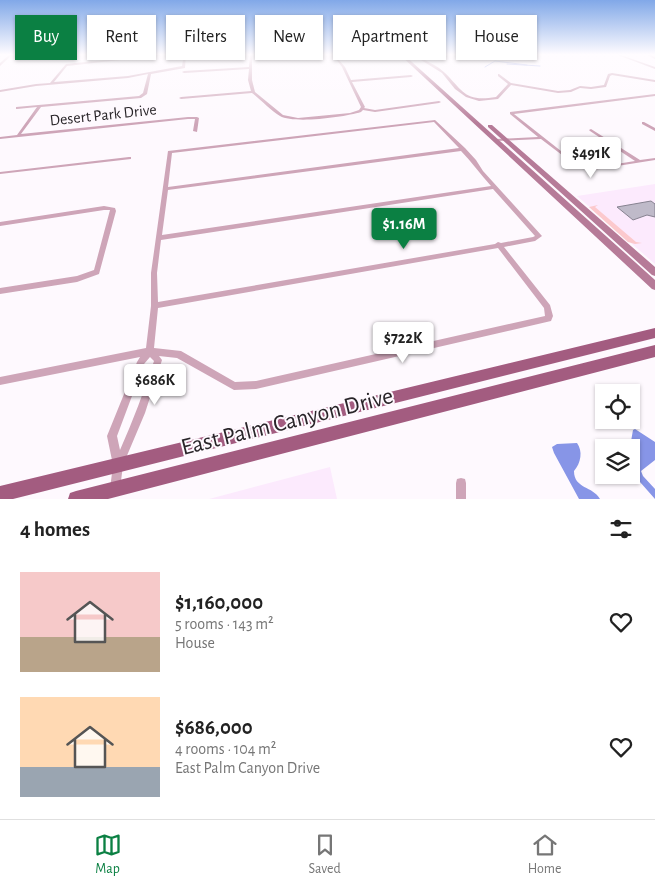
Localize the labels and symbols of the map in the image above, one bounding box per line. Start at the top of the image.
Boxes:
street label: Desert Park Drive [49,101,157,129]
pin: $491K [556,136,626,179]
pin: $1.16M [363,208,445,250]
pin: $722K [368,322,438,364]
pin: $686K [120,364,190,406]
street label: East Palm Canyon Drive [179,384,396,460]

